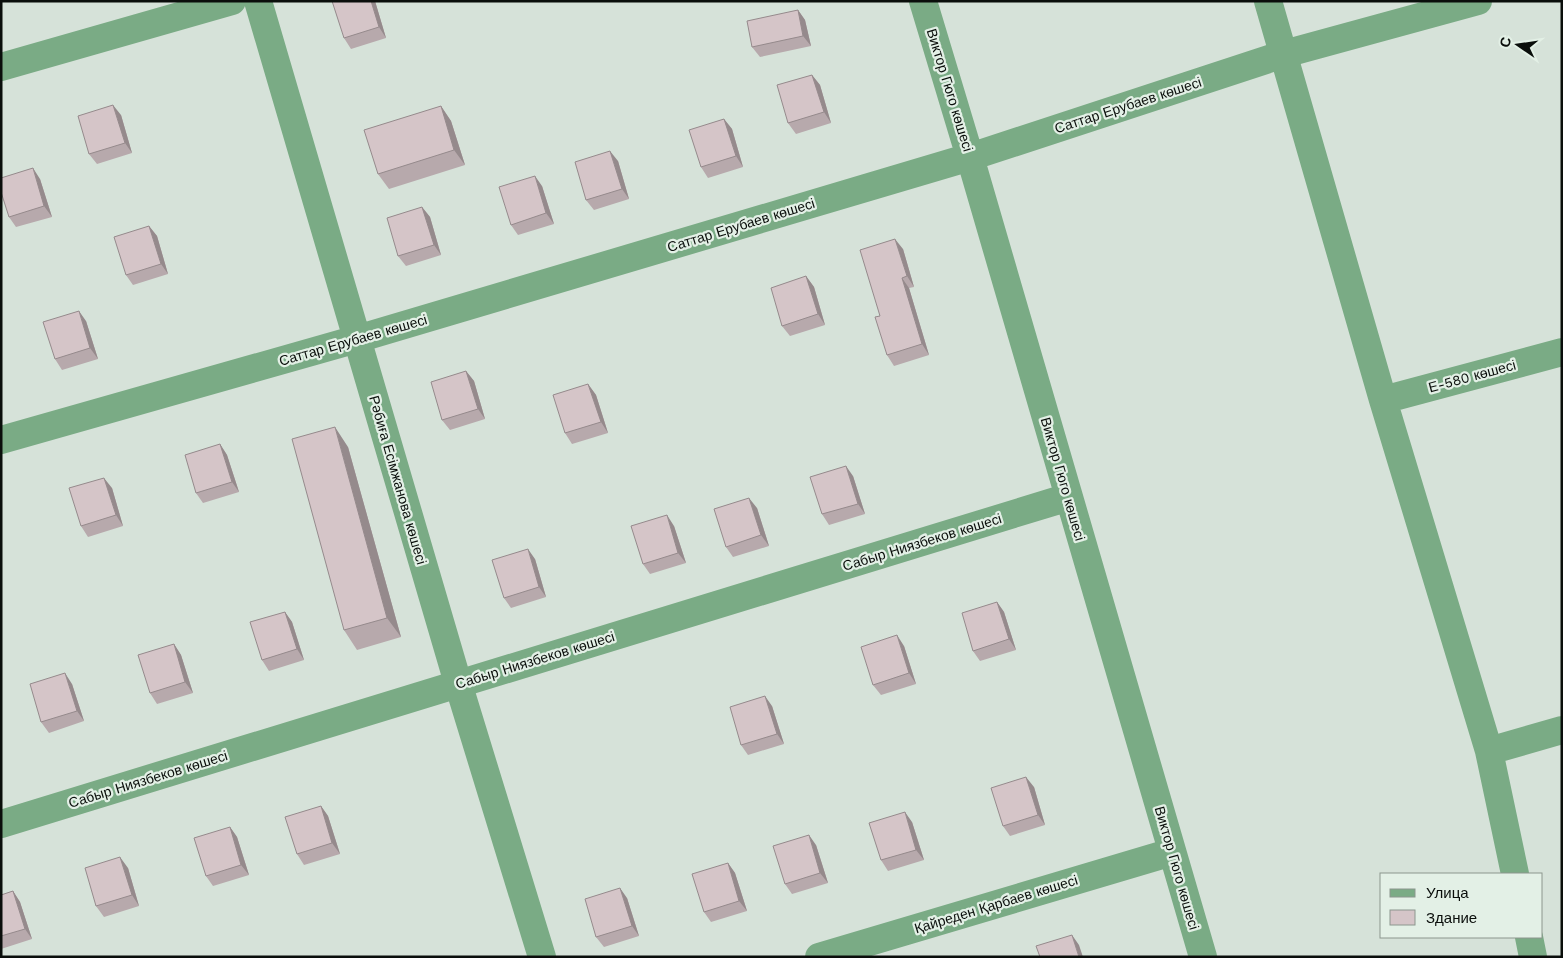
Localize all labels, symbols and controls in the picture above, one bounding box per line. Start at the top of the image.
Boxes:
north arrow [1493,20,1543,70]
street label: Виктор Гюго көшесі [924,27,976,153]
text: С [1496,35,1514,49]
street label: Саттар Ерубаев көшесі [1053,74,1203,136]
street label: Саттар Ерубаев көшесі [665,195,817,255]
street label: Саттар Ерубаев көшесі [277,311,429,369]
street label: Е-580 көшесі [1427,357,1517,395]
street label: Рәбиға Есімжанова көшесі [366,394,430,566]
street label: Виктор Гюго көшесі [1038,415,1088,543]
street label: Сабыр Ниязбеков көшесі [841,510,1003,574]
street label: Сабыр Ниязбеков көшесі [454,628,616,692]
street label: Сабыр Ниязбеков көшесі [67,747,229,811]
street label: Виктор Гюго көшесі [1152,804,1202,932]
street label: Қайреден Қарбаев көшесі [912,872,1080,936]
legend [1380,873,1543,938]
text: Улица [1426,884,1469,902]
text: Здание [1426,909,1477,927]

